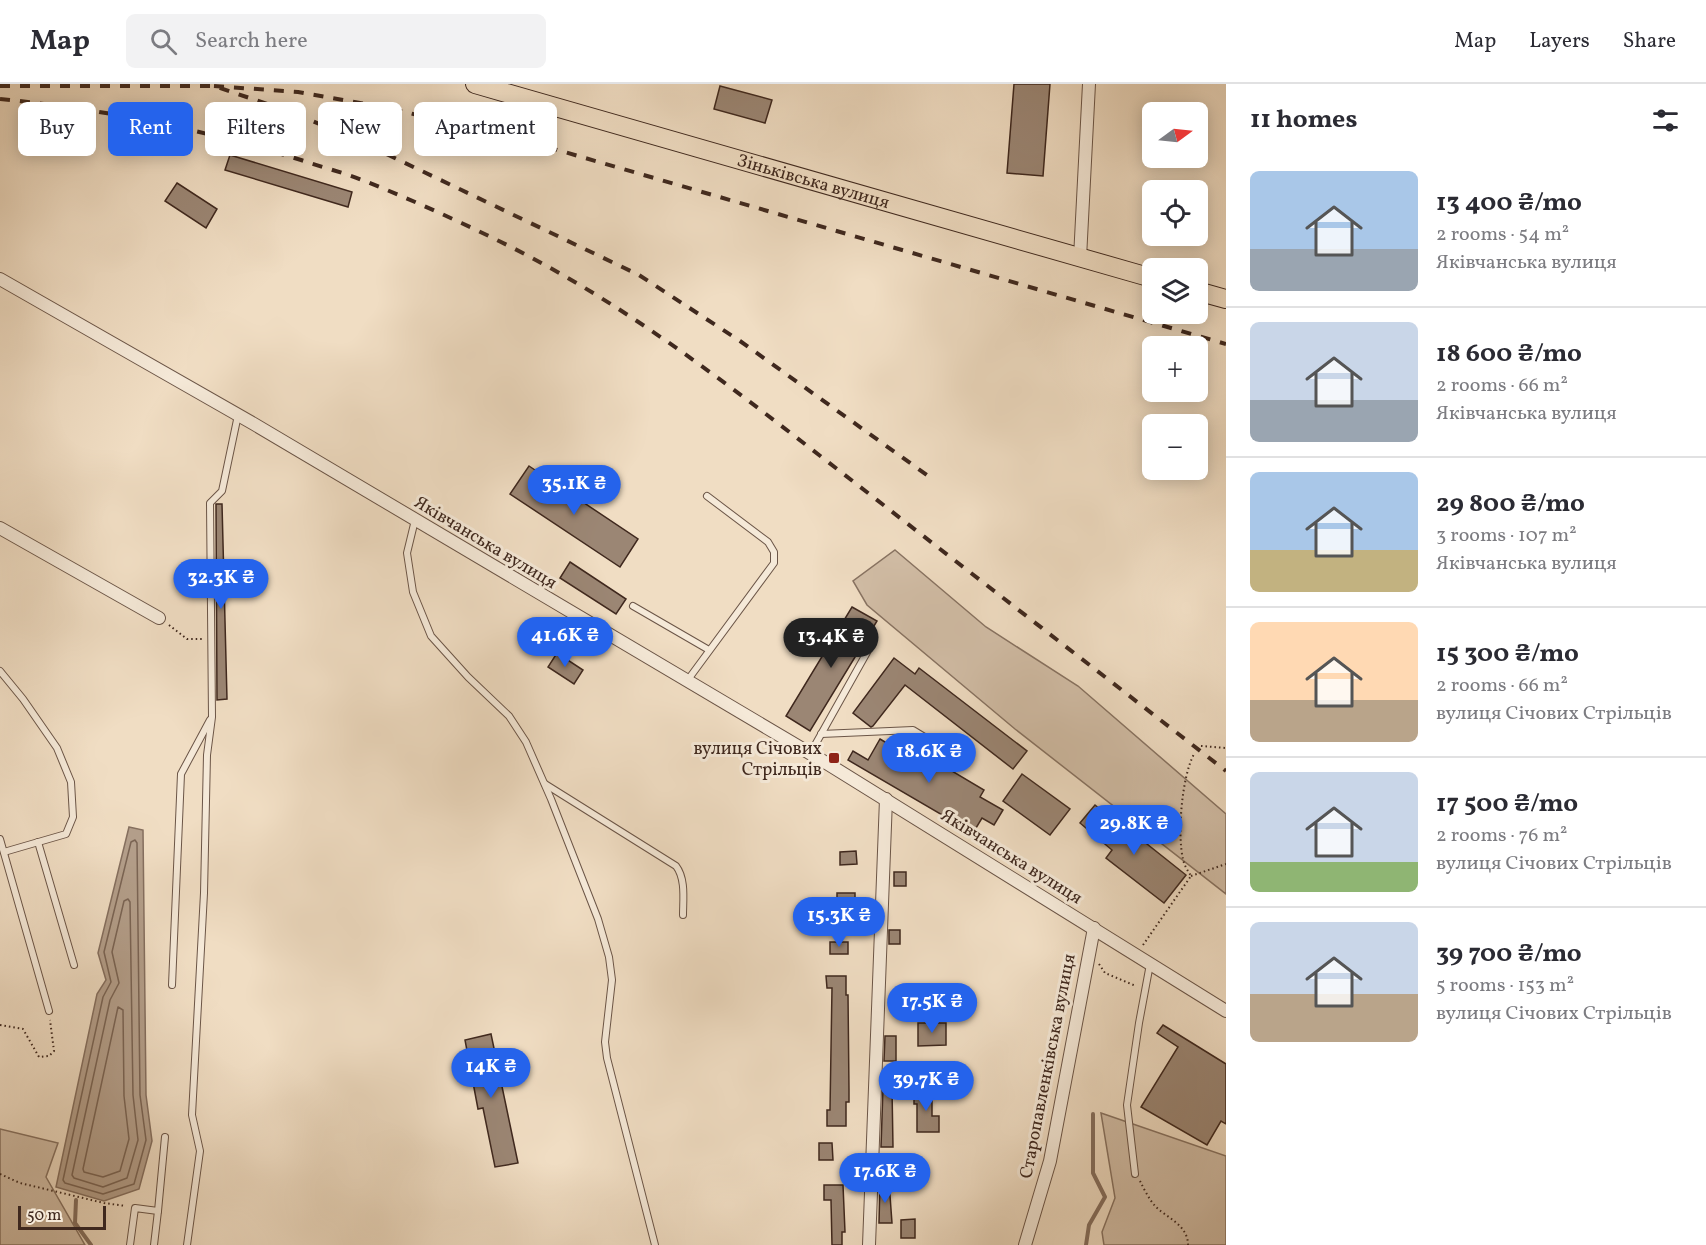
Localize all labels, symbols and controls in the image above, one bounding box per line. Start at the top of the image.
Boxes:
search box [126,14,546,68]
text: Map [30,22,90,61]
icon: search [147,25,180,58]
text: Search here [195,26,308,57]
text: Map [1454,27,1496,56]
text: Layers [1529,27,1590,56]
text: Share [1623,27,1676,56]
chip: Buy [18,102,96,156]
chip: Rent [108,102,193,156]
chip: Filters [205,102,306,156]
chip: New [318,102,402,156]
chip: Apartment [414,102,557,156]
north arrow [1142,102,1208,168]
map controls [1142,102,1208,480]
text: 11 homes [1250,102,1357,138]
icon: filters [1649,104,1682,137]
street label: Зіньківська вулиця [734,149,892,216]
button: locate [1142,180,1208,246]
text: 13 400 ₴/mo [1436,185,1582,221]
icon: home [1298,195,1370,267]
text: 2 rooms · 54 m² [1436,221,1569,249]
text: Яківчанська вулиця [1436,249,1617,277]
button: layers [1142,258,1208,324]
button: + [1142,336,1208,402]
text: 18 600 ₴/mo [1436,336,1582,372]
icon: home [1298,346,1370,418]
text: 2 rooms · 66 m² [1436,372,1568,400]
text: Яківчанська вулиця [1436,400,1617,428]
button: − [1142,414,1208,480]
pin: 35.1K ₴ [519,465,629,516]
text: 35.1K ₴ [542,470,606,498]
text: 29 800 ₴/mo [1436,486,1585,522]
street label: Яківчанська вулиця [409,491,561,596]
icon: home [1298,496,1370,568]
text: 3 rooms · 107 m² [1436,522,1577,550]
text: Яківчанська вулиця [1436,550,1617,578]
pin: 32.3K ₴ [166,559,276,610]
text: 32.3K ₴ [187,564,255,592]
pin: 41.6K ₴ [510,617,620,668]
pin: 13.4K ₴ [776,618,886,669]
text: 41.6K ₴ [531,622,599,650]
text: 13.4K ₴ [797,623,865,651]
text: 15 300 ₴/mo [1436,636,1579,672]
icon: home [1298,646,1370,718]
text: 2 rooms · 66 m² [1436,672,1568,700]
text: вулиця Січових Стрільців [1436,700,1672,728]
pin: 18.6K ₴ [874,733,984,784]
place label: вулиця Січових Стрільців [693,737,822,783]
text: 18.6K ₴ [896,738,962,766]
marker: вулиця Січових Стрільців [827,751,841,765]
text: 17 500 ₴/mo [1436,786,1578,822]
icon: home [1298,796,1370,868]
street label: Яківчанська вулиця [936,804,1087,911]
pin: 29.8K ₴ [1079,805,1189,856]
text: 29.8K ₴ [1100,810,1168,838]
text: 2 rooms · 76 m² [1436,822,1568,850]
text: вулиця Січових Стрільців [1436,850,1672,878]
pin: 15.3K ₴ [784,897,894,948]
text: 15.3K ₴ [807,902,871,930]
text: 39 700 ₴/mo [1436,936,1582,972]
icon: home [1298,946,1370,1018]
street label: Старопавленківська вулиця [1014,952,1083,1181]
text: 5 rooms · 153 m² [1436,972,1574,1000]
pin: 17.5K ₴ [877,983,987,1034]
text: 17.5K ₴ [901,988,963,1016]
text: вулиця Січових Стрільців [1436,1000,1672,1028]
pin: 14K ₴ [449,1048,533,1099]
text: 14K ₴ [465,1053,517,1081]
pin: 39.7K ₴ [871,1061,981,1112]
text: 39.7K ₴ [893,1066,959,1094]
pin: 17.6K ₴ [830,1153,940,1204]
text: 17.6K ₴ [853,1158,917,1186]
scale bar [18,1203,106,1230]
text: 50 m [27,1205,61,1227]

